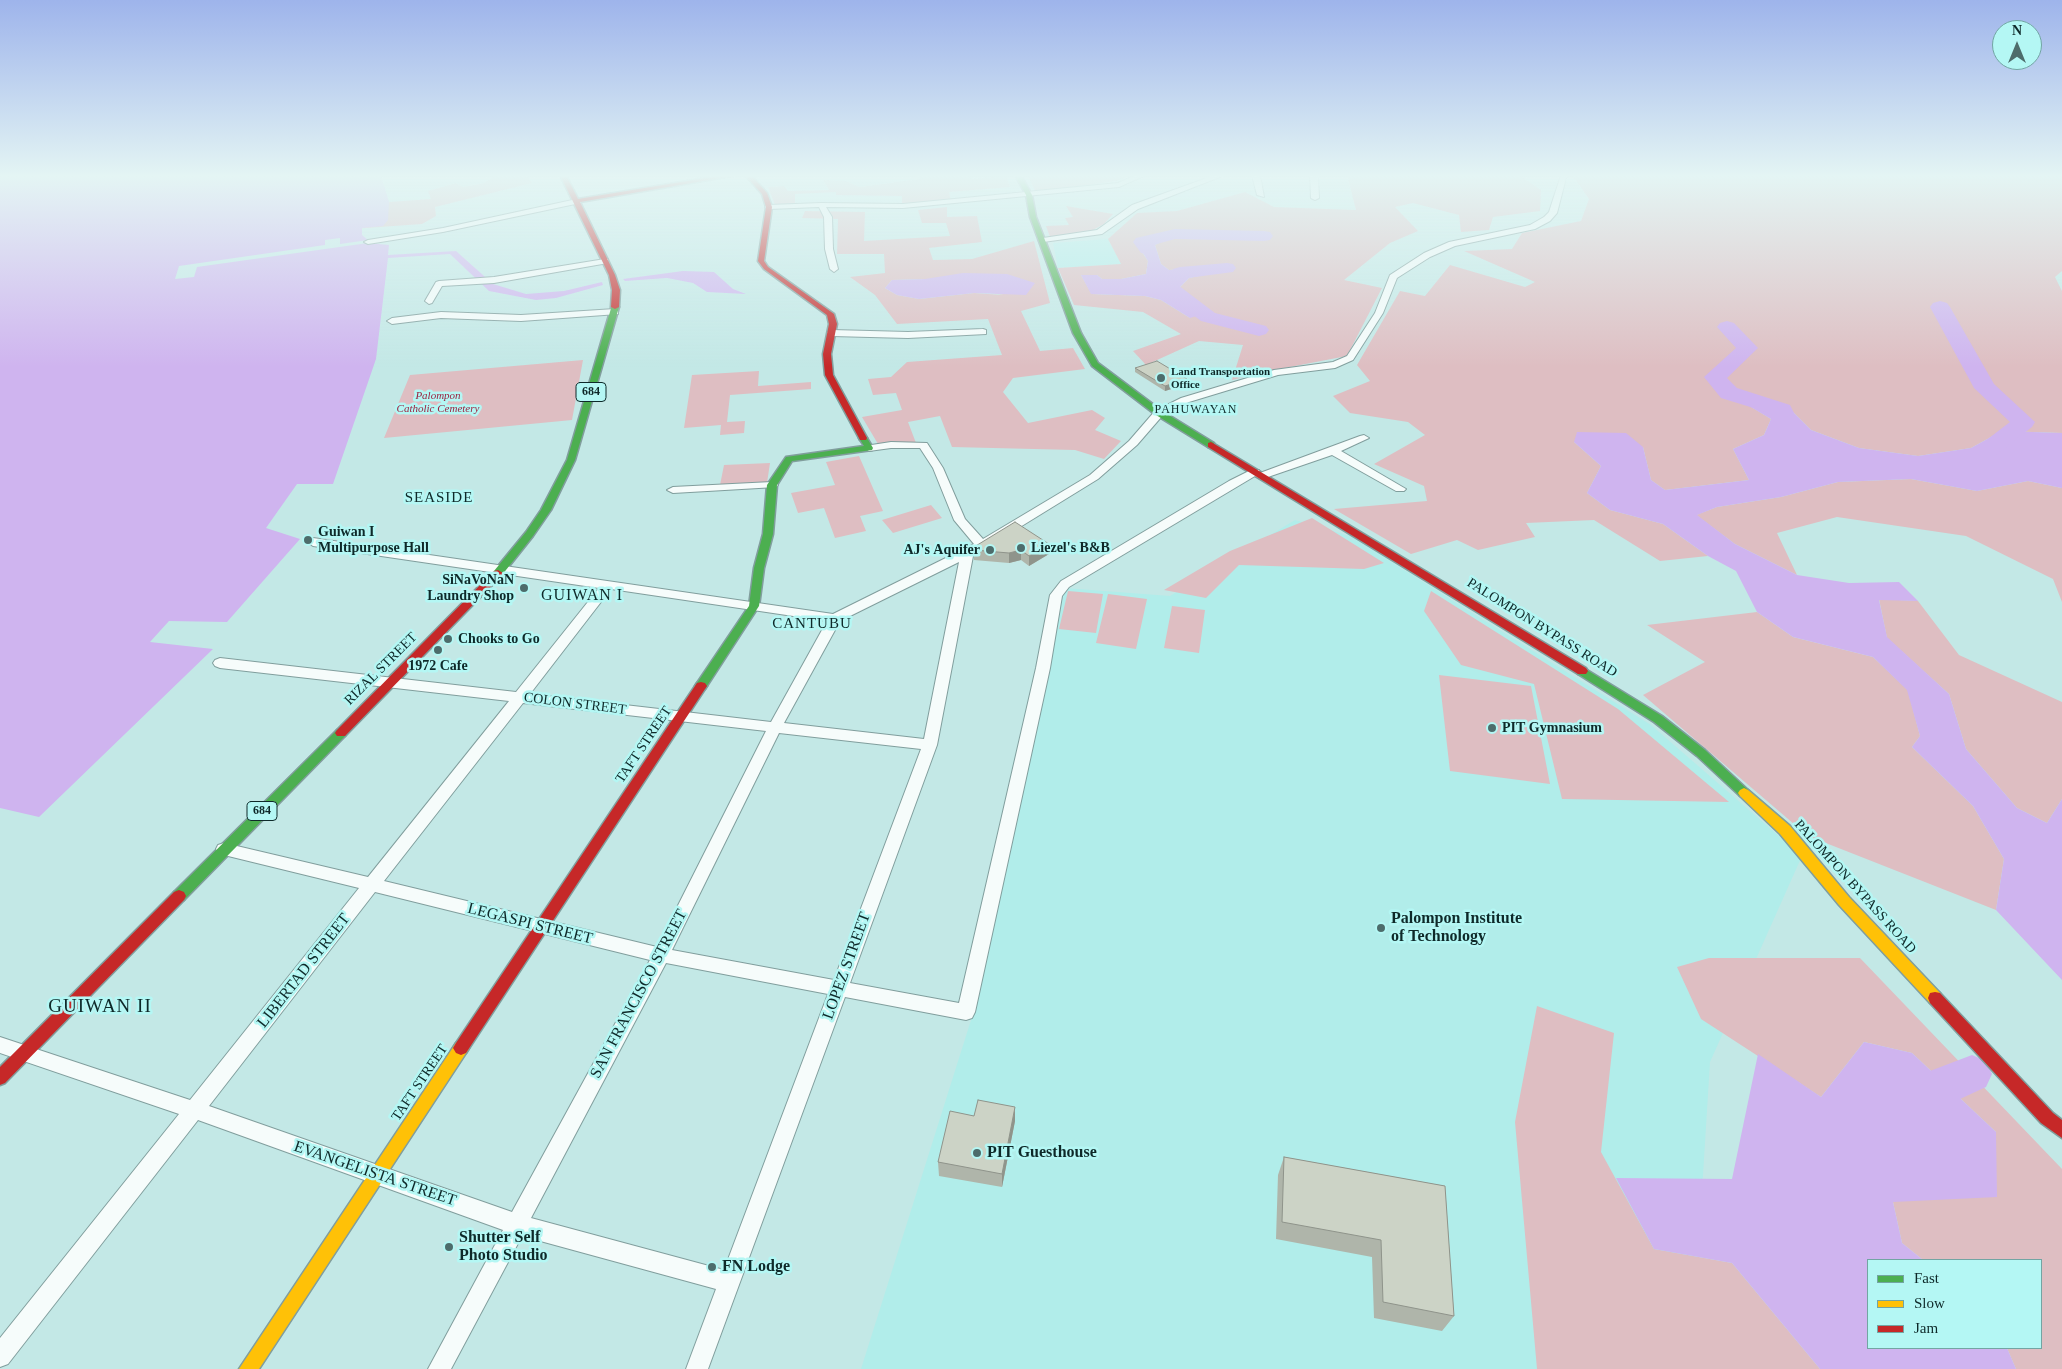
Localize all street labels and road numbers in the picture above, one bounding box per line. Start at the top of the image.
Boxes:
road number: 684 [576,382,606,402]
street label: PALOMPON BYPASS ROAD [1464,575,1620,681]
street label: RIZAL STREET [341,629,421,709]
street label: COLON STREET [523,689,627,719]
street label: TAFT STREET [612,704,676,786]
road number: 684 [247,801,277,820]
street label: PALOMPON BYPASS ROAD [1791,817,1919,957]
street label: LEGASPI STREET [465,899,595,949]
street label: SAN FRANCISCO STREET [586,906,692,1082]
street label: LIBERTAD STREET [253,910,355,1032]
street label: LOPEZ STREET [819,910,875,1022]
street label: TAFT STREET [388,1042,452,1124]
street label: EVANGELISTA STREET [291,1137,459,1211]

